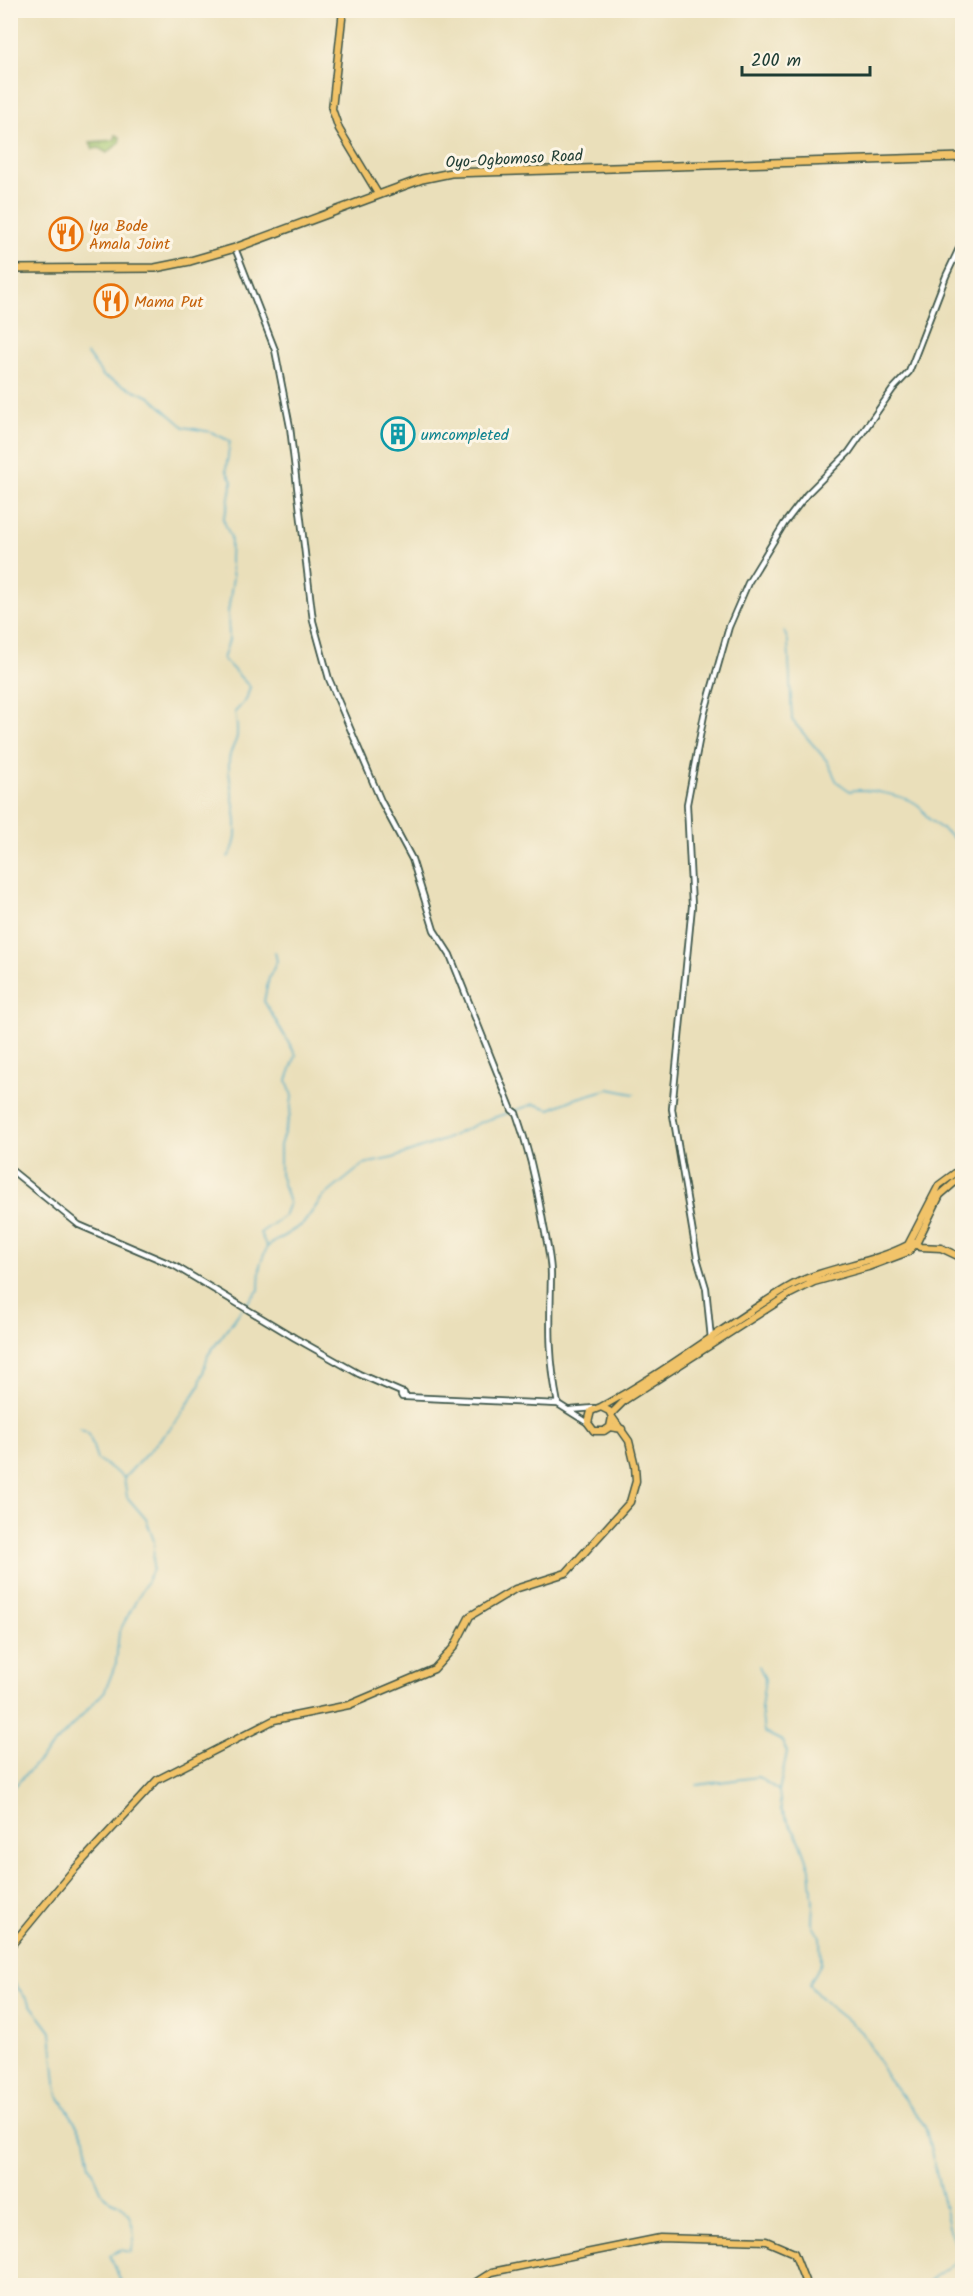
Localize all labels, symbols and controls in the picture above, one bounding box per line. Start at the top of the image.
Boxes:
scale bar [742,39,870,77]
text: 200 m [751,47,801,76]
street label: Oyo-Ogbomoso Road [445,143,584,176]
place label: Iya Bode Amala Joint [89,214,171,257]
restaurant icon: Iya Bode Amala Joint [48,216,84,252]
restaurant icon: Mama Put [93,283,129,319]
place label: Mama Put [134,290,204,315]
building icon: umcompleted [380,416,416,452]
place label: umcompleted [421,423,510,448]

